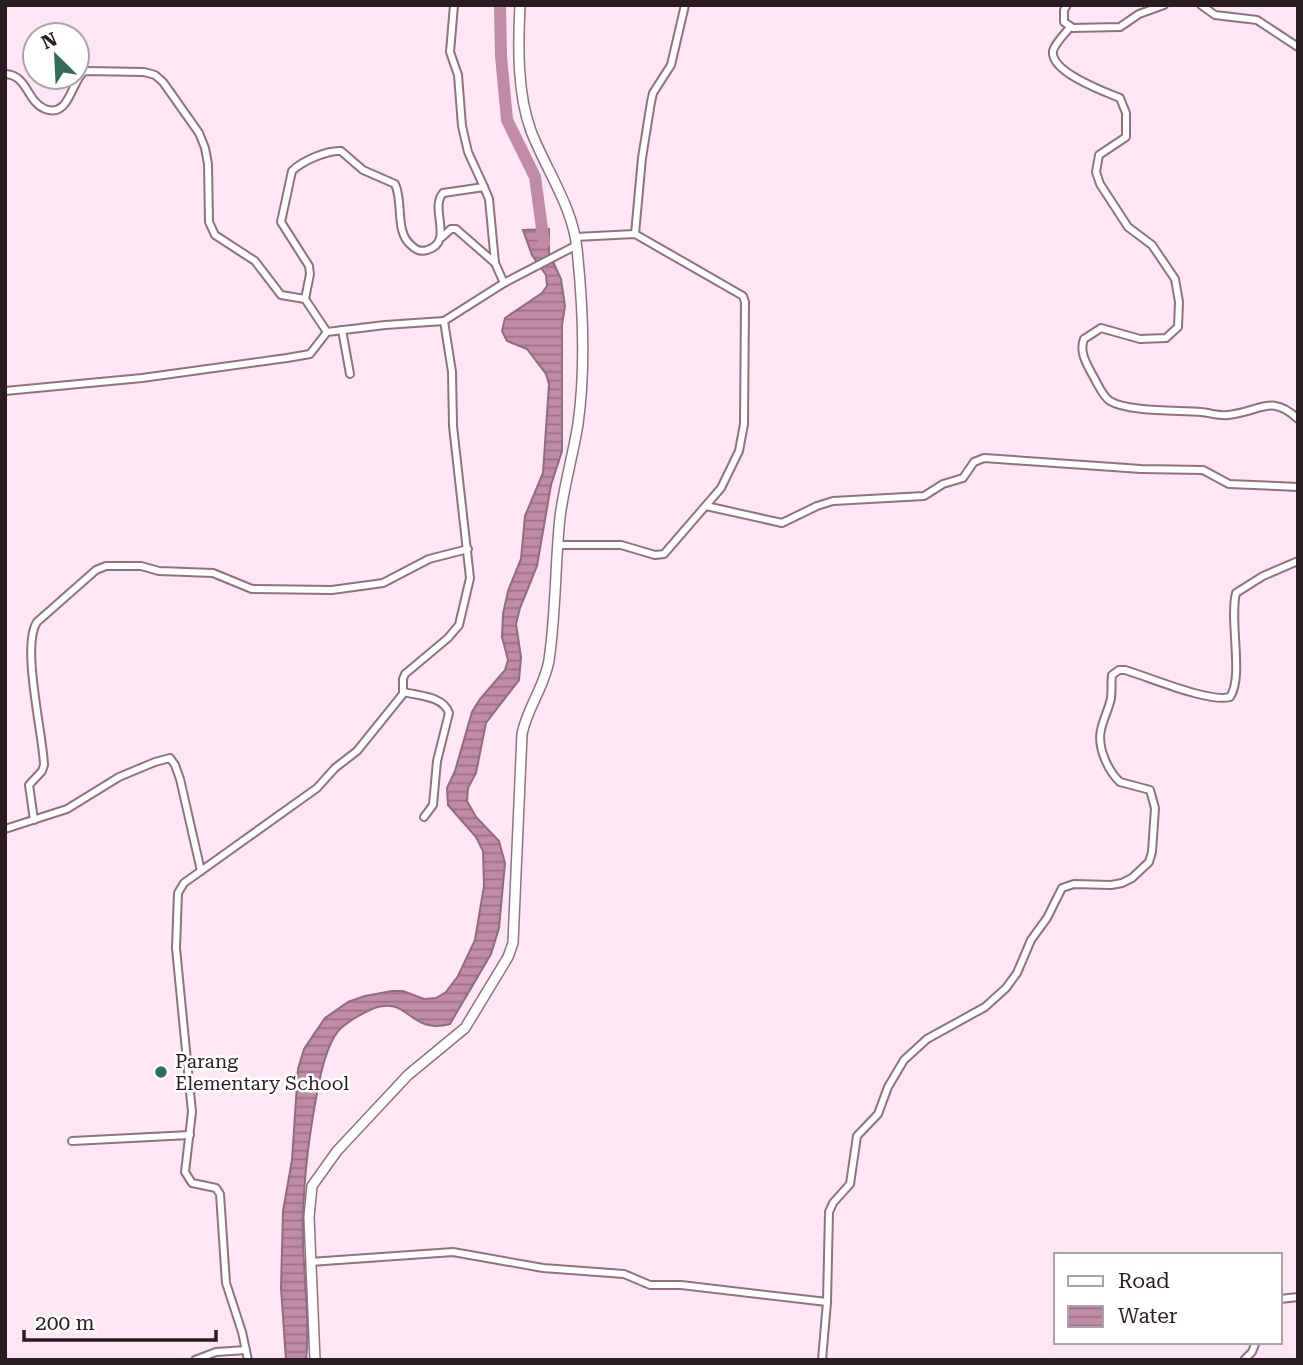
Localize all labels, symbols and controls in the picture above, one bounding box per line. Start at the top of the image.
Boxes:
north arrow [21,21,91,91]
text: N [38,27,61,54]
place label: Parang Elementary School [175,1050,349,1095]
marker: Parang Elementary School [153,1064,169,1080]
legend [1054,1253,1282,1344]
text: Road [1118,1269,1170,1293]
scale bar [24,1298,217,1342]
text: Water [1118,1304,1178,1328]
text: 200 m [35,1311,95,1335]

